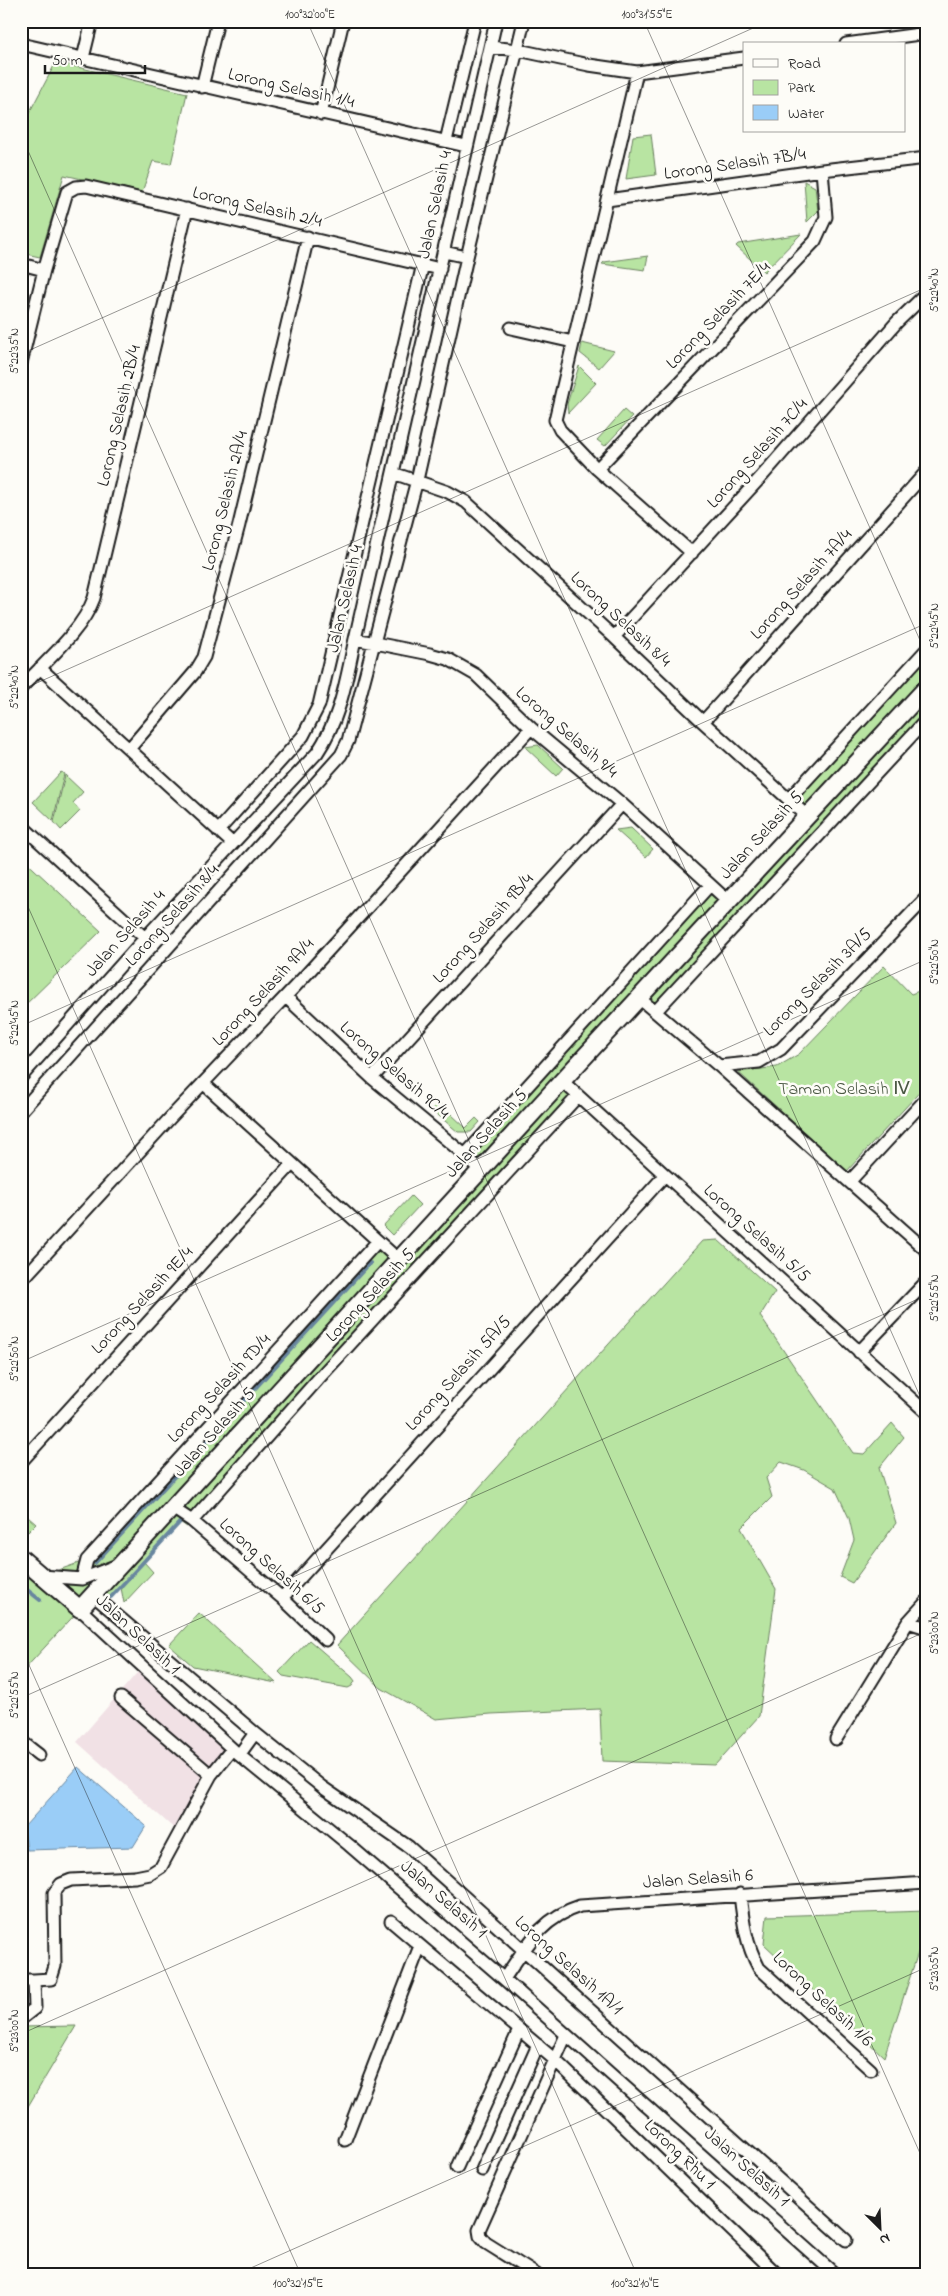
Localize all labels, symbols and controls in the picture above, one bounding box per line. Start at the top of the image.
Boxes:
text: 100°32'00"E [285,6,335,24]
text: 100°31'55"E [621,6,673,24]
scale bar [45,42,145,74]
legend [743,42,906,132]
text: 50 m [52,50,83,72]
text: Road [788,53,821,75]
street label: Lorong Selasih 1/4 [225,62,357,117]
text: Park [788,77,816,99]
text: Water [788,103,824,125]
street label: Lorong Selasih 7B/4 [662,142,808,189]
street label: Jalan Selasih 4 [412,148,460,261]
street label: Lorong Selasih 2/4 [189,180,325,237]
street label: Lorong Selasih 7E/4 [660,256,779,377]
text: 5°22'40"N [926,268,944,312]
text: 5°22'35"N [6,328,24,374]
street label: Lorong Selasih 2B/4 [91,342,150,489]
street label: Lorong Selasih 7C/4 [701,393,816,516]
street label: Lorong Selasih 2A/4 [196,428,257,574]
street label: Lorong Selasih 7A/4 [745,523,860,647]
street label: Jalan Selasih 4 [321,542,371,655]
street label: Lorong Selasih 8/4 [563,566,677,675]
text: 5°22'45"N [926,603,944,649]
text: 5°22'40"N [6,665,24,709]
street label: Lorong Selasih 9/4 [508,681,624,786]
street label: Jalan Selasih 5 [714,786,810,886]
street label: Lorong Selasih 8/4 [120,859,227,974]
street label: Lorong Selasih 9B/4 [427,868,542,991]
street label: Jalan Selasih 4 [80,884,173,984]
street label: Lorong Selasih 3A/5 [758,923,879,1044]
street label: Lorong Selasih 9A/4 [207,933,322,1054]
text: 5°22'50"N [926,939,944,985]
text: 5°22'45"N [6,1000,24,1046]
street label: Lorong Selasih 9C/4 [333,1016,455,1127]
park label: Taman Selasih Ⅳ [778,1077,910,1103]
street label: Jalan Selasih 5 [440,1083,534,1185]
street label: Lorong Selasih 5/5 [696,1179,815,1290]
street label: Lorong Selasih 9E/4 [86,1241,201,1362]
street label: Lorong Selasih 5 [320,1243,422,1350]
text: 5°22'55"N [926,1274,944,1322]
street label: Lorong Selasih 5A/5 [400,1310,519,1438]
street label: Lorong Selasih 9D/4 [162,1328,279,1450]
text: 5°22'50"N [6,1336,24,1382]
street label: Jalan Selasih 5 [168,1382,262,1484]
street label: Lorong Selasih 6/5 [212,1512,330,1622]
street label: Jalan Selasih 1 [89,1589,186,1682]
text: 5°23'00"N [926,1611,944,1655]
text: 5°22'55"N [6,1671,24,1719]
street label: Jalan Selasih 1 [394,1855,493,1945]
street label: Jalan Selasih 6 [642,1863,754,1897]
street label: Lorong Selasih 1A/1 [507,1910,628,2023]
street label: Lorong Selasih 1/6 [765,1946,878,2054]
text: 5°23'05"N [926,1946,944,1992]
text: 5°23'00"N [6,2009,24,2053]
street label: Lorong Rhu 1 [636,2114,721,2197]
street label: Jalan Selasih 1 [697,2122,795,2214]
north arrow [856,2204,906,2254]
text: N [876,2227,893,2250]
text: 100°32'15"E [273,2275,323,2293]
text: 100°32'10"E [611,2275,659,2293]

